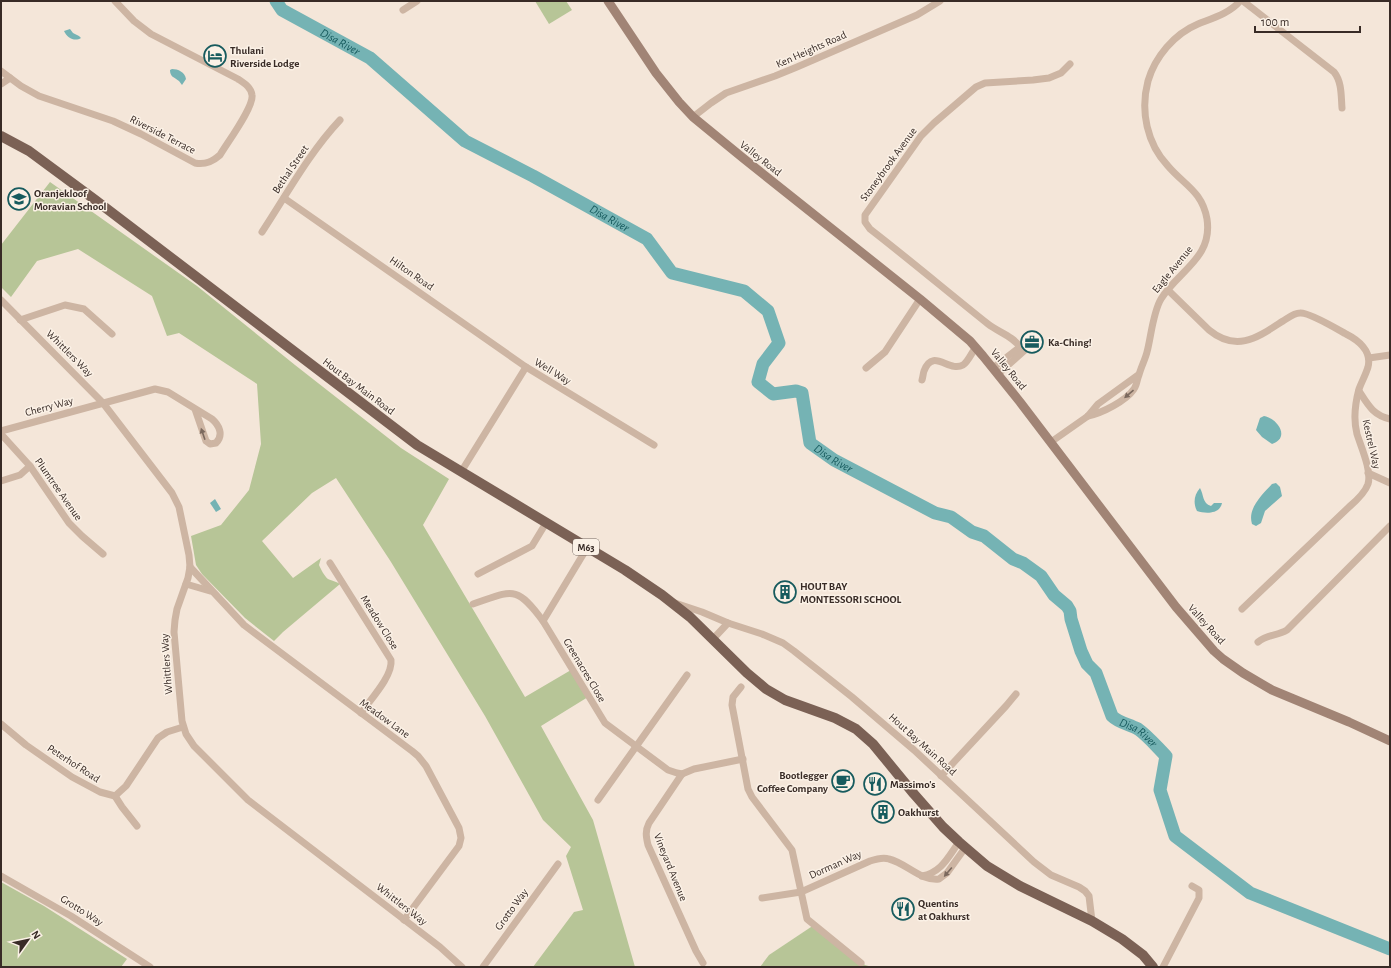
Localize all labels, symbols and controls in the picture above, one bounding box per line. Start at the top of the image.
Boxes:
scale bar [1255,8,1360,34]
text: 100 m [1261,16,1289,28]
water label: Disa River [318,26,363,58]
street label: Ken Heights Road [774,29,848,70]
hotel icon: Thulani Riverside Lodge [202,43,228,69]
place label: Thulani Riverside Lodge [230,45,299,69]
street label: Riverside Terrace [128,113,197,156]
street label: Stoneybrook Avenue [858,125,919,203]
street label: Valley Road [738,139,784,178]
street label: Bethal Street [270,143,311,195]
school or university icon: Oranjekloof Moravian School [6,186,32,212]
place label: Oranjekloof Moravian School [34,188,107,212]
water label: Disa River [588,203,632,234]
street label: Eagle Avenue [1150,244,1195,295]
street label: Hilton Road [388,254,436,293]
street label: Whittlers Way [44,328,95,379]
office icon: Ka-Ching! [1019,329,1045,355]
place label: Ka-Ching! [1048,337,1092,348]
street label: Valley Road [989,347,1029,392]
street label: Hout Bay Main Road [321,356,397,417]
street label: Well Way [533,356,573,387]
one-way arrow [1123,389,1134,398]
street label: Cherry Way [24,395,75,418]
street label: Kestrel Way [1360,418,1383,470]
one-way arrow [200,427,206,439]
water label: Disa River [812,442,856,475]
street label: Plumtree Avenue [33,456,84,523]
road number: M63 [573,539,599,555]
building icon: HOUT BAY MONTESSORI SCHOOL [772,579,798,605]
place label: HOUT BAY MONTESSORI SCHOOL [800,581,902,605]
street label: Meadow Close [359,593,401,651]
street label: Valley Road [1186,602,1228,647]
street label: Whittlers Way [159,633,174,695]
street label: Greenacres Close [561,636,608,704]
street label: Meadow Lane [358,697,412,740]
street label: Hout Bay Main Road [887,711,959,778]
water label: Disa River [1118,716,1161,750]
street label: Peterhof Road [45,742,102,785]
cafe icon: Bootlegger Coffee Company [830,768,856,794]
place label: Bootlegger Coffee Company [757,770,828,794]
restaurant icon: Massimo's [862,771,888,797]
place label: Massimo's [890,779,936,790]
building icon: Oakhurst [870,799,896,825]
place label: Oakhurst [898,807,939,818]
street label: Vineyard Avenue [652,832,689,903]
street label: Dorman Way [807,848,863,881]
one-way arrow [943,866,952,877]
street label: Whittlers Way [374,881,429,928]
street label: Grotto Way [493,886,530,932]
street label: Grotto Way [58,893,105,928]
restaurant icon: Quentins at Oakhurst [890,896,916,922]
place label: Quentins at Oakhurst [918,898,970,922]
north arrow [8,920,48,960]
text: N [29,929,43,941]

